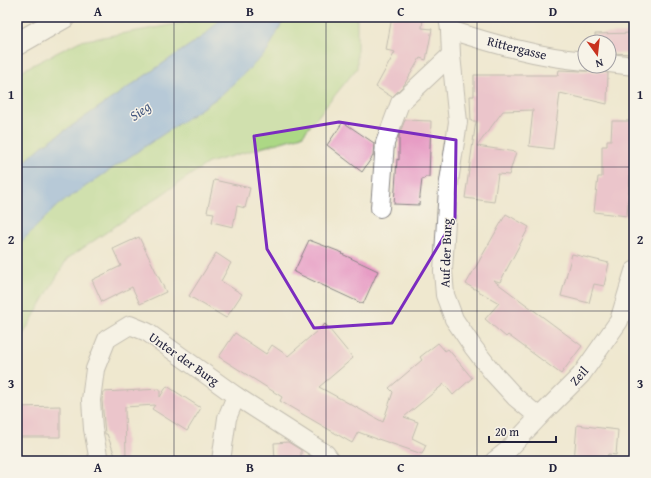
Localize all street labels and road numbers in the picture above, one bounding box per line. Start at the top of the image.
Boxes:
street label: Rittergasse [485,31,549,65]
street label: Auf der Burg [435,217,457,288]
street label: Unter der Burg [145,328,224,391]
street label: Zeil [565,362,593,390]

